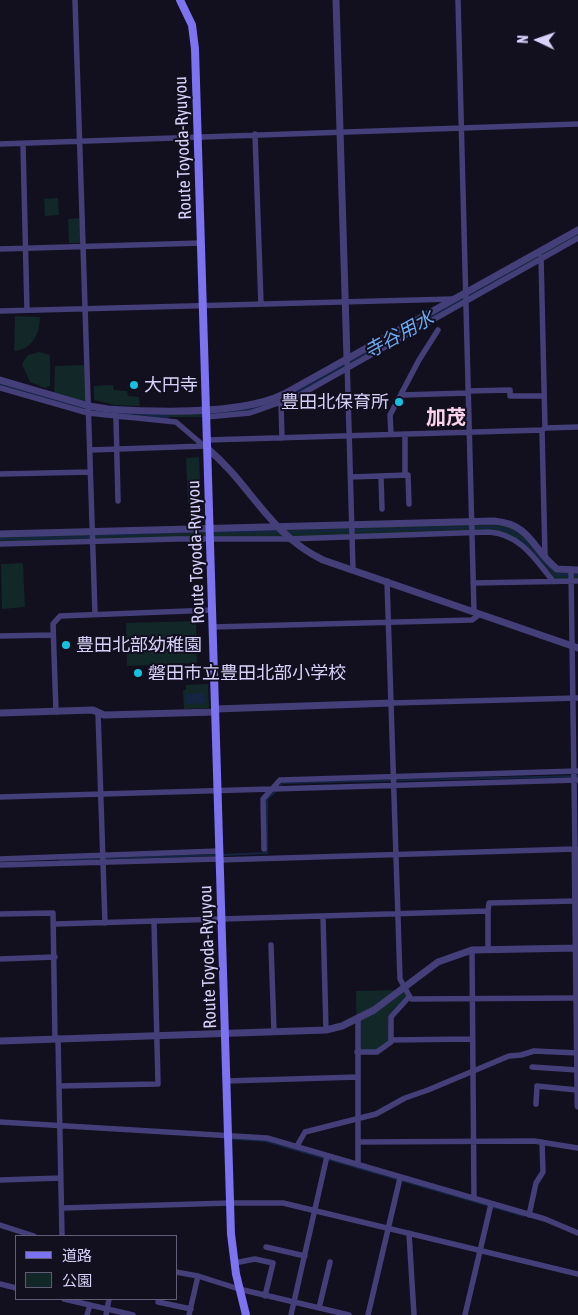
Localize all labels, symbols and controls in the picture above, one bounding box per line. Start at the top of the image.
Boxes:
north arrow [513,15,563,65]
text: N [515,35,531,44]
street label: Route Toyoda-Ryuyou [170,76,196,220]
water label: 寺谷用水 [360,307,438,363]
place label: 大円寺 [144,374,198,396]
marker: 大円寺 [128,379,140,391]
place label: 豊田北保育所 [281,391,389,413]
marker: 豊田北保育所 [393,396,405,408]
district label: 加茂 [426,406,466,430]
street label: Route Toyoda-Ryuyou [183,480,209,624]
place label: 豊田北部幼稚園 [76,634,202,656]
marker: 豊田北部幼稚園 [60,639,72,651]
place label: 磐田市立豊田北部小学校 [148,662,346,684]
marker: 磐田市立豊田北部小学校 [132,667,144,679]
street label: Route Toyoda-Ryuyou [195,885,221,1029]
legend [15,1235,178,1300]
text: 道路 [62,1247,92,1264]
text: 公園 [62,1272,92,1289]

